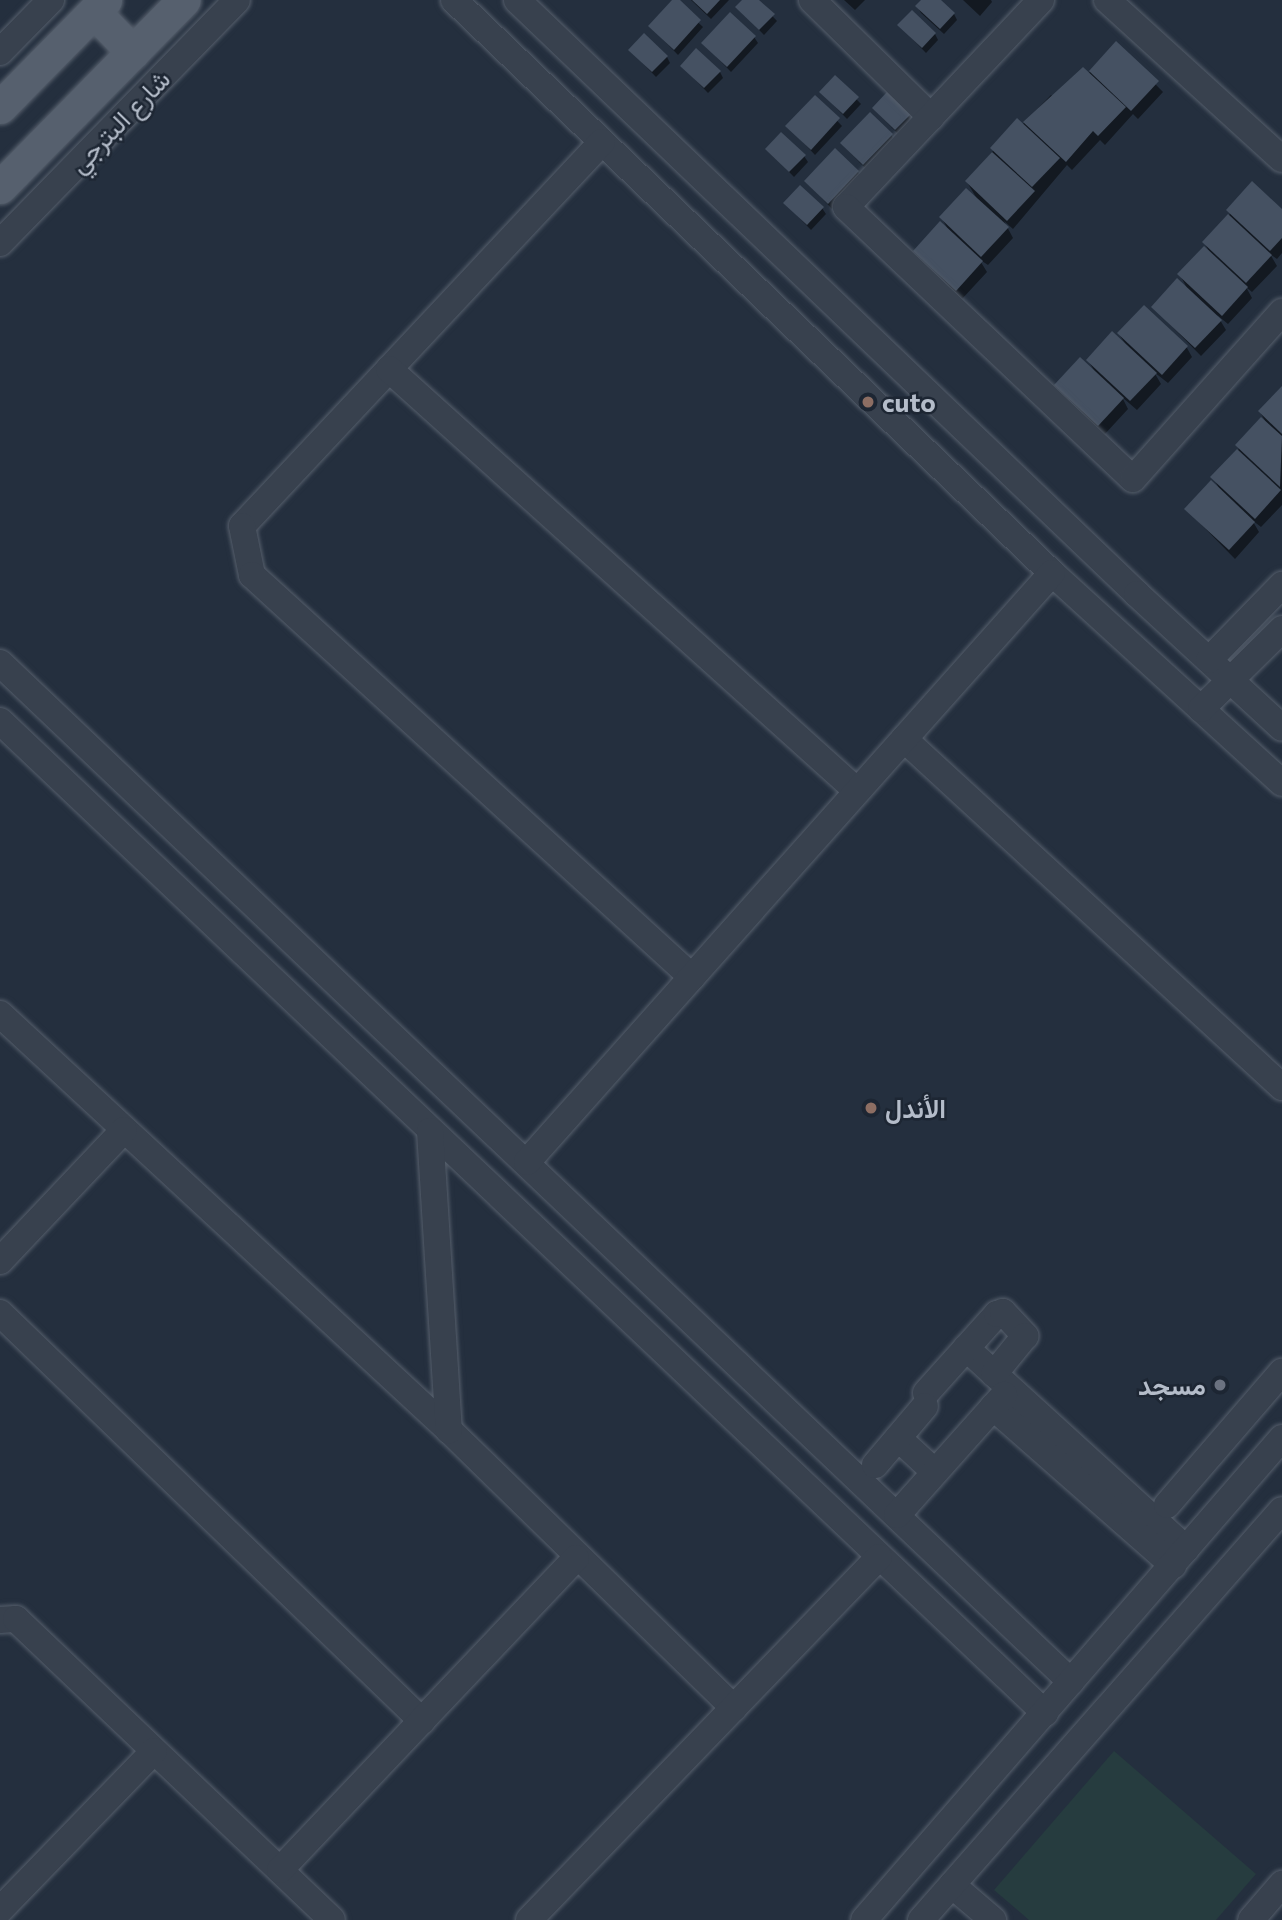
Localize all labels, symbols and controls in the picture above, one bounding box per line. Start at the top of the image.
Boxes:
street label: شارع البترجي [62,63,176,179]
place label: cuto [882,386,936,418]
marker: cuto [860,394,876,410]
place label: الأندل [885,1092,946,1124]
marker: الأندل [863,1100,879,1116]
place label: مسجد [1138,1369,1206,1401]
marker: مسجد [1212,1377,1228,1393]

